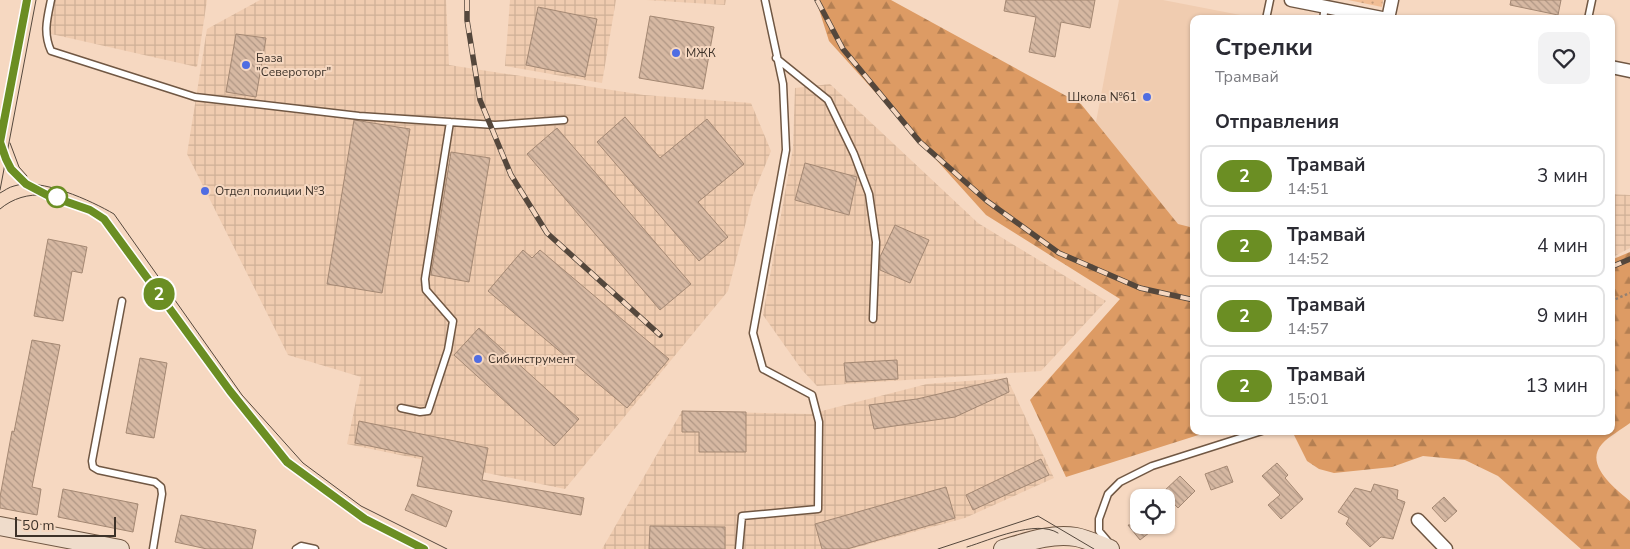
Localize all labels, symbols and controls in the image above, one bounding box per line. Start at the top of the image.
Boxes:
text: Стрелки [1215,31,1313,63]
button: heart [1538,32,1590,84]
place label: МЖК [686,45,716,61]
marker: МЖК [670,47,682,59]
place label: База "Североторг" [256,50,331,80]
marker: База "Североторг" [240,59,252,71]
text: Трамвай [1215,66,1279,88]
place label: Школа №61 [1068,89,1137,105]
marker: Школа №61 [1141,91,1153,103]
text: Отправления [1215,109,1339,135]
text: Трамвай [1287,152,1366,178]
text: 3 мин [1537,163,1588,189]
text: 2 [1239,164,1250,188]
text: 14:51 [1287,178,1329,200]
place label: Отдел полиции №3 [215,183,325,199]
marker: Отдел полиции №3 [199,185,211,197]
unlabelled marker [46,186,68,208]
text: Трамвай [1287,222,1366,248]
text: 4 мин [1537,233,1588,259]
text: 2 [1239,234,1250,258]
text: 14:52 [1287,248,1329,270]
line badge: 2 [143,278,175,310]
text: 2 [154,282,164,306]
text: Трамвай [1287,292,1366,318]
text: 9 мин [1537,303,1588,329]
text: 2 [1239,304,1250,328]
text: 14:57 [1287,318,1329,340]
place label: Сибинструмент [488,351,576,367]
marker: Сибинструмент [472,353,484,365]
text: Трамвай [1287,362,1366,388]
text: 13 мин [1526,373,1588,399]
text: 2 [1239,374,1250,398]
text: 15:01 [1287,388,1329,410]
map controls [1130,489,1175,534]
button: locate [1130,489,1175,534]
scale bar [15,514,116,537]
text: 50 m [22,516,54,535]

